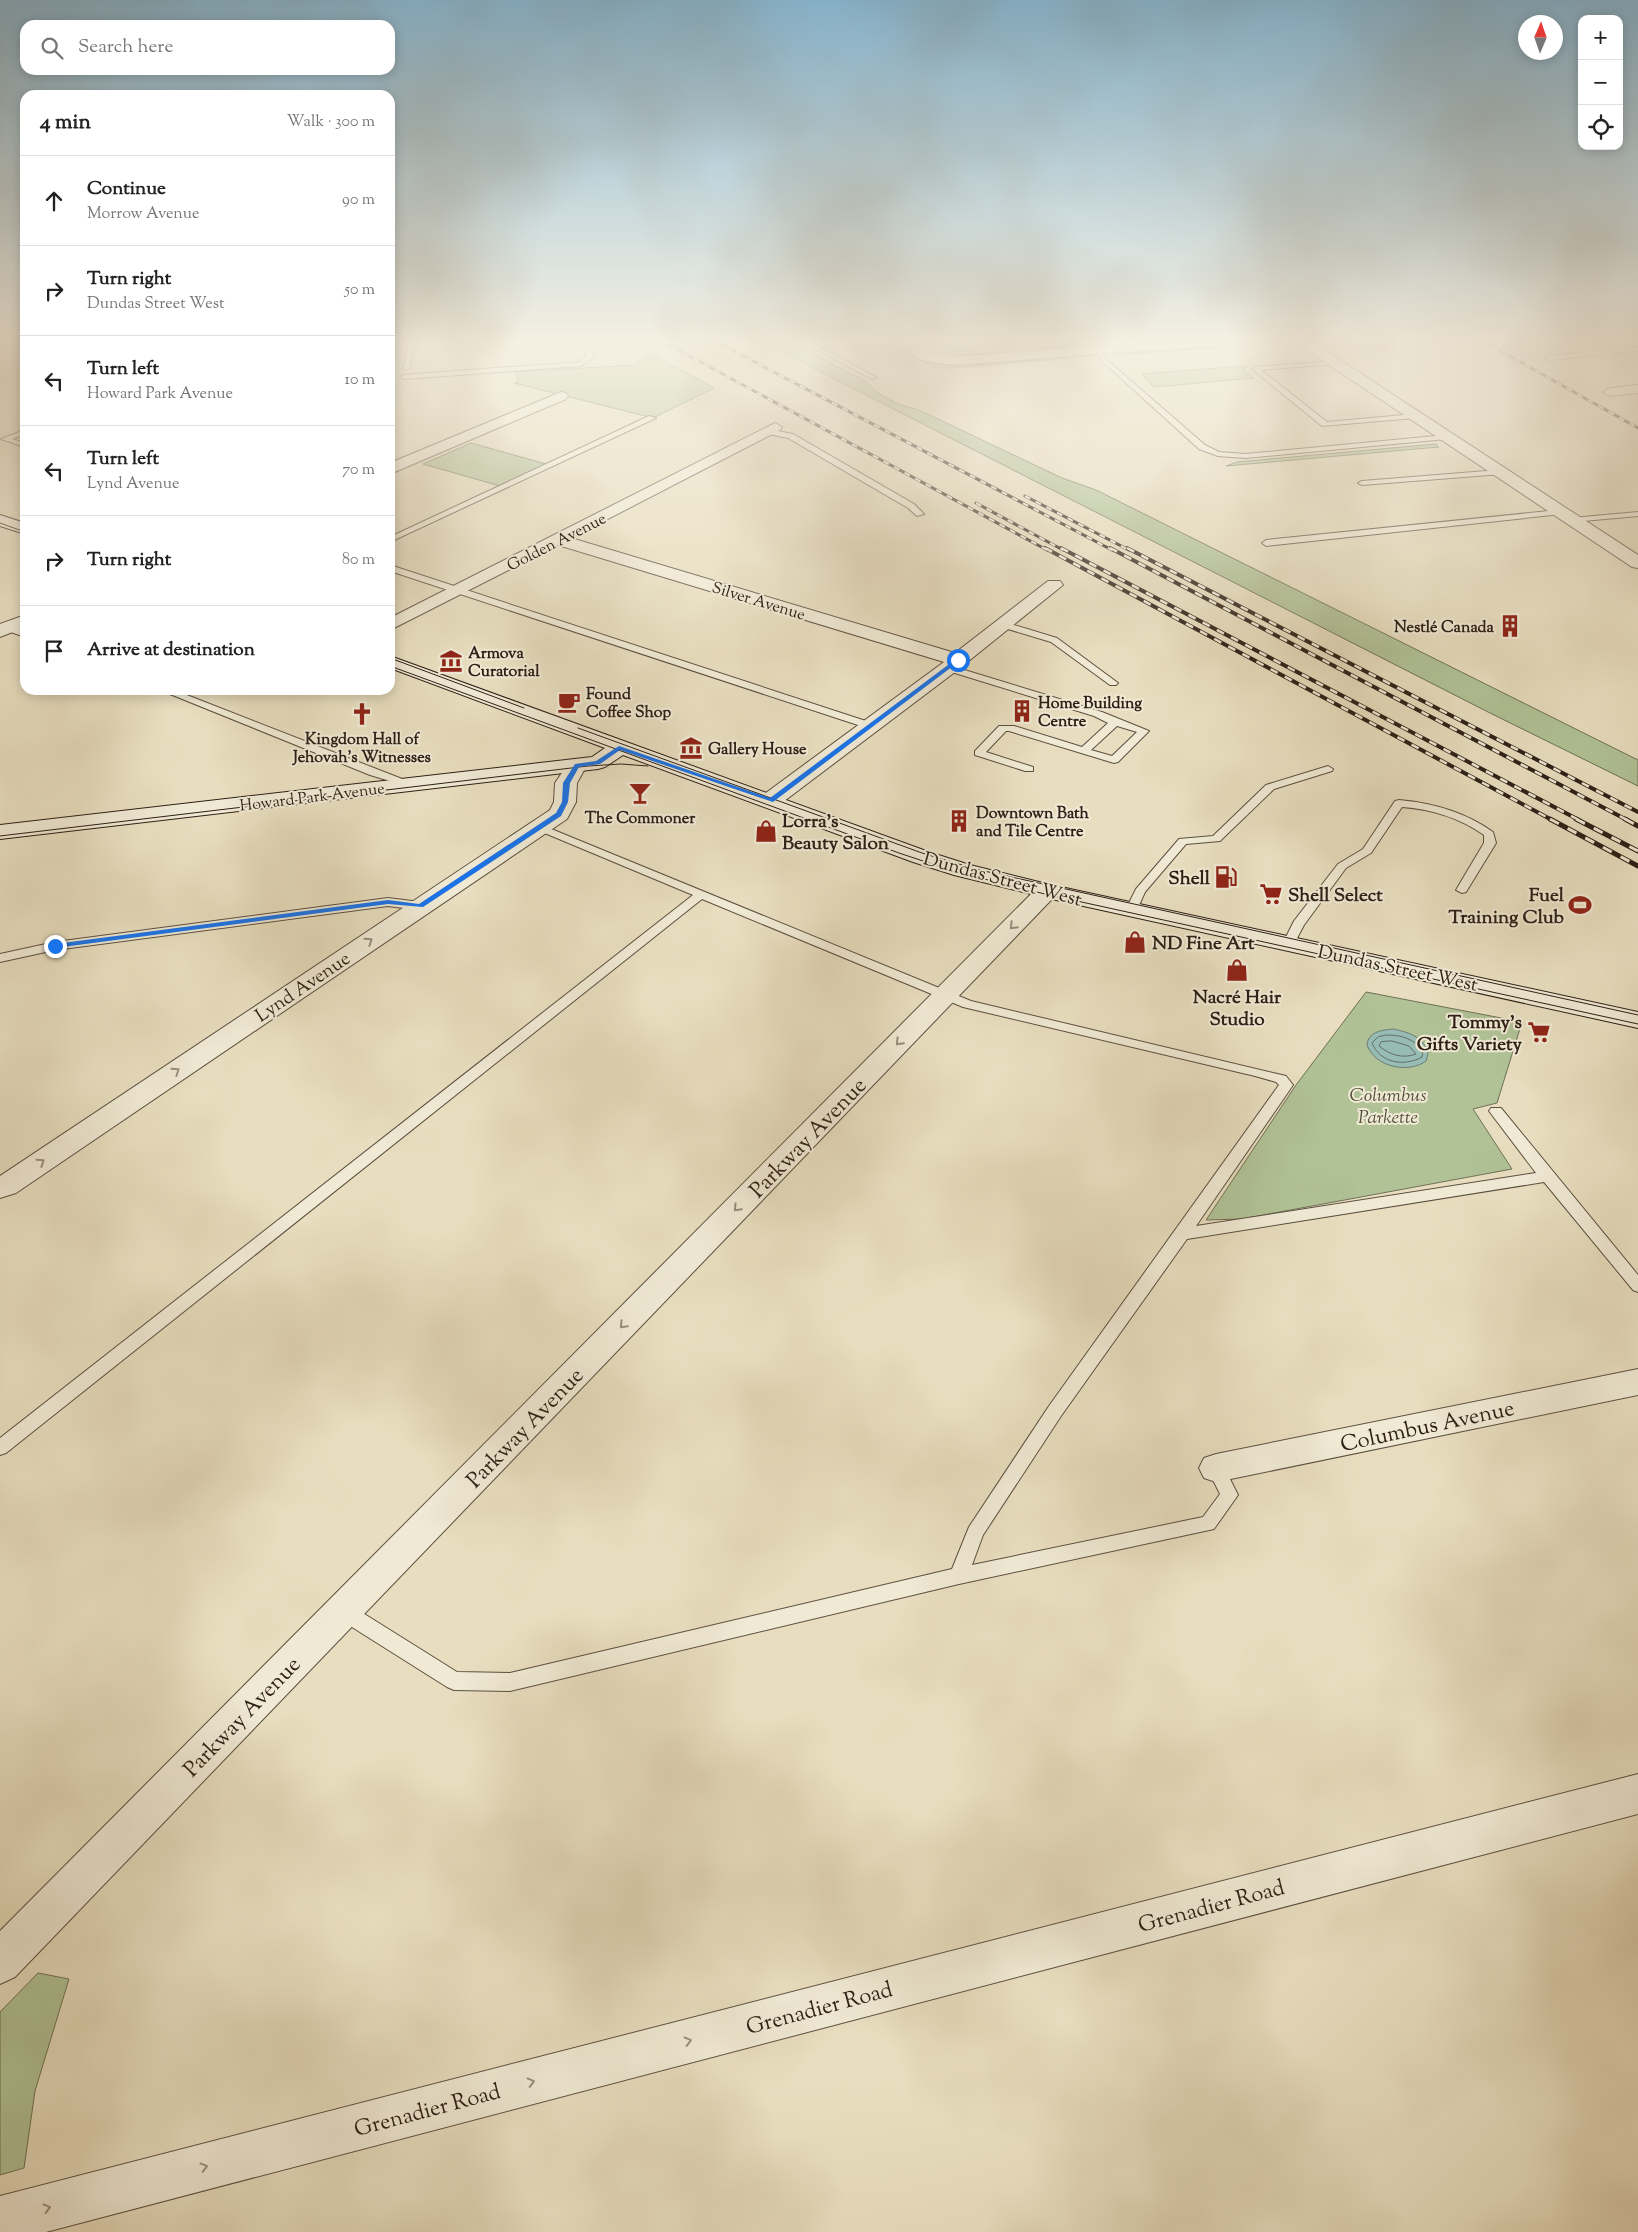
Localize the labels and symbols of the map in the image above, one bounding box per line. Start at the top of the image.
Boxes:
north arrow [1518,15,1563,60]
street label: Golden Avenue [503,508,611,578]
street label: Silver Avenue [709,577,808,628]
building icon: Nestlé Canada [1497,613,1523,639]
place label: Nestlé Canada [1394,617,1495,640]
place label: Armova Curatorial [468,643,540,684]
museum icon: Armova Curatorial [438,648,464,674]
route start [947,649,970,672]
place label: Found Coffee Shop [586,684,671,725]
cafe icon: Found Coffee Shop [556,689,582,715]
place label: Home Building Centre [1038,693,1142,734]
building icon: Home Building Centre [1009,698,1035,724]
church icon: Kingdom Hall of Jehovah's Witnesses [349,701,375,727]
place label: Kingdom Hall of Jehovah's Witnesses [291,729,431,770]
museum icon: Gallery House [678,735,704,761]
place label: Gallery House [708,739,807,762]
street label: Howard Park Avenue [238,778,386,819]
bar icon: The Commoner [627,780,653,806]
place label: Downtown Bath and Tile Centre [976,803,1090,844]
place label: The Commoner [585,808,696,831]
building icon: Downtown Bath and Tile Centre [946,808,972,834]
place label: Lorra's Beauty Salon [782,809,890,858]
shop icon: Lorra's Beauty Salon [753,818,779,844]
street label: Dundas Street West [920,846,1085,915]
fuel station icon: Shell [1213,864,1239,890]
place label: Shell [1168,866,1211,893]
supermarket icon: Shell Select [1258,881,1284,907]
place label: Shell Select [1288,883,1383,910]
place label: Fuel Training Club [1448,883,1565,932]
sports icon: Fuel Training Club [1567,892,1593,918]
one-way arrow [1010,920,1019,929]
shop icon: ND Fine Art [1122,929,1148,955]
place label: ND Fine Art [1152,931,1255,958]
route end [44,935,67,958]
one-way arrow [363,938,372,947]
street label: Dundas Street West [1315,939,1481,1000]
street label: Lynd Avenue [250,946,357,1030]
shop icon: Nacré Hair Studio [1224,957,1250,983]
place label: Nacré Hair Studio [1193,985,1282,1034]
place label: Tommy's Gifts Variety [1417,1010,1523,1059]
supermarket icon: Tommy's Gifts Variety [1526,1019,1552,1045]
one-way arrow [896,1036,905,1045]
one-way arrow [170,1068,180,1077]
street label: Parkway Avenue [743,1071,875,1207]
park label: Columbus Parkette [1349,1083,1427,1132]
one-way arrow [35,1159,45,1168]
one-way arrow [734,1203,743,1212]
one-way arrow [620,1319,629,1328]
street label: Parkway Avenue [460,1361,592,1497]
street label: Columbus Avenue [1338,1394,1518,1462]
street label: Parkway Avenue [177,1650,309,1786]
street label: Grenadier Road [1135,1873,1289,1943]
street label: Grenadier Road [743,1975,897,2045]
one-way arrow [684,2036,693,2047]
street label: Grenadier Road [351,2077,505,2147]
one-way arrow [527,2077,536,2088]
one-way arrow [200,2162,209,2173]
one-way arrow [43,2203,52,2214]

